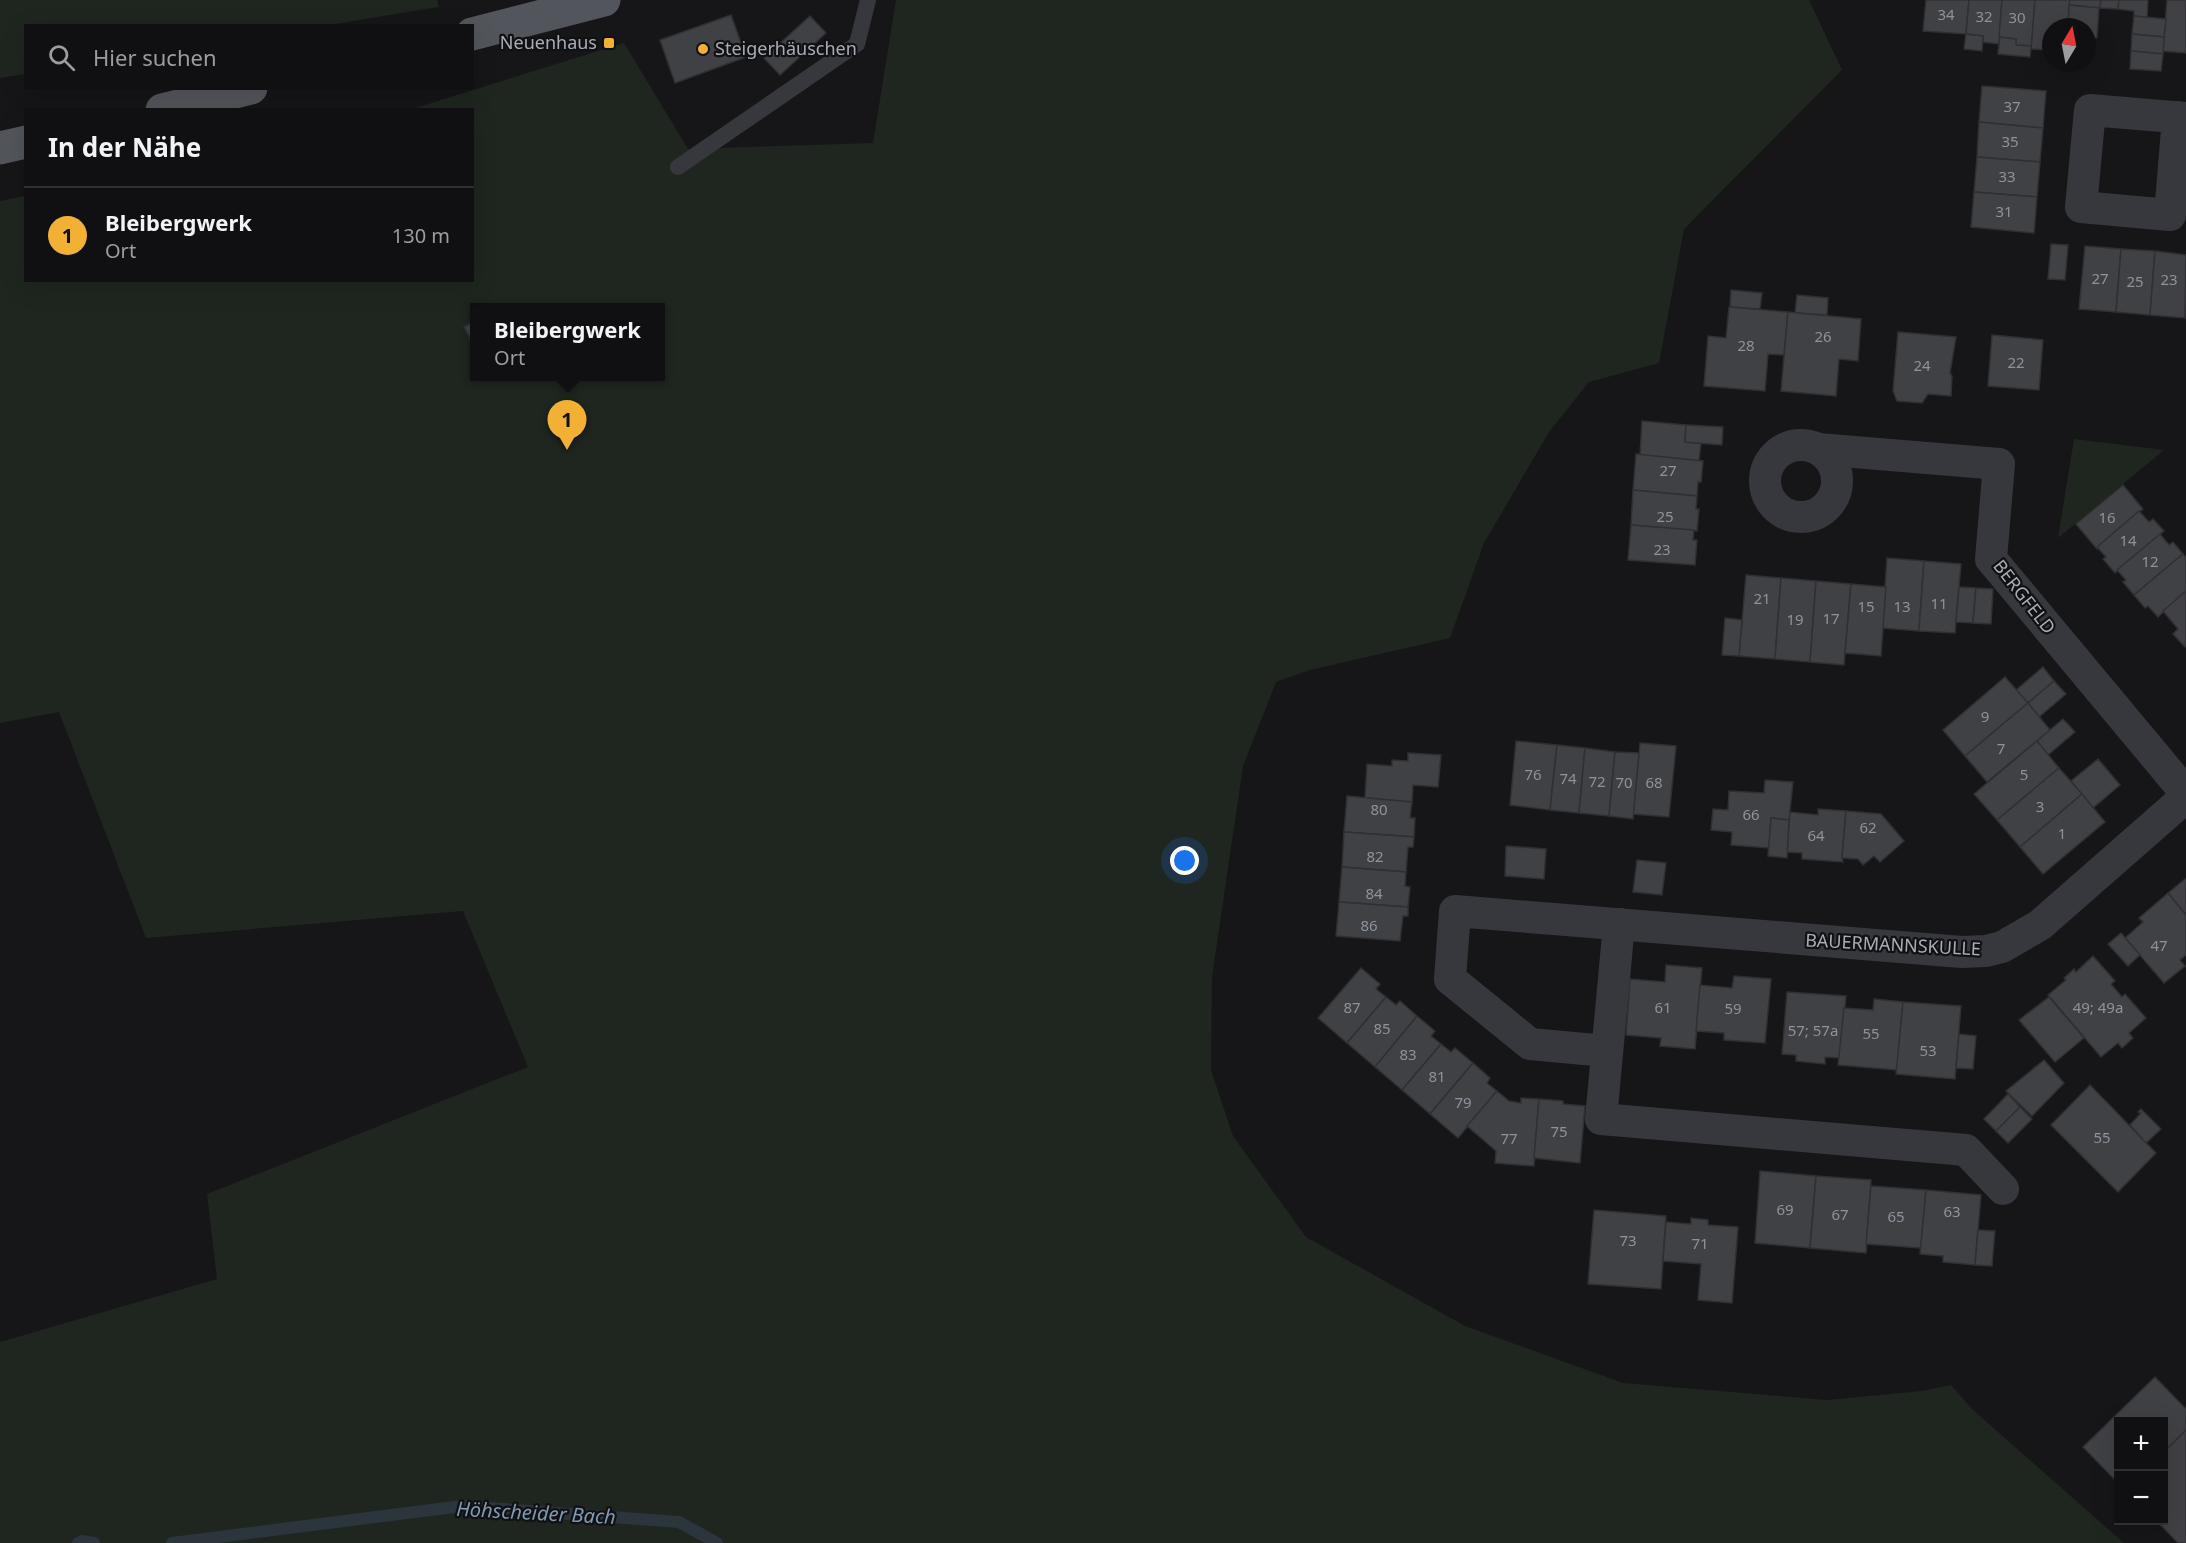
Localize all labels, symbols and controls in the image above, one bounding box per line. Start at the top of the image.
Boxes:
house number: 34 [1937,4,1955,24]
house number: 32 [1975,6,1993,26]
house number: 30 [2008,7,2026,27]
north arrow [2042,18,2096,72]
search box [24,24,474,90]
place label: Neuenhaus [500,30,597,54]
marker: Neuenhaus [602,36,616,50]
place label: Steigerhäuschen [715,36,857,60]
icon: search [45,41,78,74]
text: Hier suchen [93,42,217,72]
marker: Steigerhäuschen [696,42,710,56]
house number: 37 [2003,96,2021,116]
text: In der Nähe [48,129,201,165]
house number: 35 [2001,131,2019,151]
house number: 33 [1998,166,2016,186]
house number: 31 [1995,201,2013,221]
text: Bleibergwerk [105,207,252,237]
text: 1 [62,222,73,249]
text: 130 m [392,222,450,249]
text: Ort [105,237,136,264]
house number: 27 [2091,268,2109,288]
house number: 23 [2160,269,2178,289]
house number: 25 [2126,271,2144,291]
popup [470,303,665,381]
text: Bleibergwerk [494,314,641,344]
house number: 26 [1814,326,1832,346]
house number: 28 [1737,335,1755,355]
text: Ort [494,344,525,371]
house number: 22 [2007,352,2025,372]
house number: 24 [1913,355,1931,375]
pin: 1 [548,400,586,450]
house number: 27 [1659,460,1677,480]
house number: 25 [1656,506,1674,526]
house number: 16 [2098,507,2116,527]
house number: 14 [2119,530,2137,550]
house number: 23 [1653,539,1671,559]
house number: 12 [2141,551,2159,571]
street label: BERGFELD [1988,554,2061,638]
house number: 21 [1753,588,1771,608]
house number: 11 [1930,593,1948,613]
house number: 15 [1857,596,1875,616]
house number: 13 [1893,596,1911,616]
house number: 17 [1822,608,1840,628]
house number: 19 [1786,609,1804,629]
house number: 9 [1981,706,1989,726]
house number: 7 [1997,738,2005,758]
house number: 76 [1524,764,1542,784]
house number: 5 [2020,764,2028,784]
house number: 74 [1559,768,1577,788]
house number: 72 [1588,771,1606,791]
house number: 70 [1615,772,1633,792]
house number: 68 [1645,772,1663,792]
house number: 3 [2036,796,2044,816]
house number: 80 [1370,799,1388,819]
house number: 66 [1742,804,1760,824]
house number: 62 [1859,817,1877,837]
house number: 1 [2058,823,2066,843]
house number: 64 [1807,825,1825,845]
your location [1170,846,1199,875]
house number: 82 [1366,846,1384,866]
house number: 84 [1365,883,1383,903]
house number: 86 [1360,915,1378,935]
street label: BAUERMANNSKULLE [1805,927,1981,961]
house number: 47 [2150,935,2168,955]
house number: 87 [1343,997,1361,1017]
house number: 61 [1654,997,1672,1017]
house number: 49; 49a [2073,997,2123,1017]
house number: 59 [1724,998,1742,1018]
house number: 85 [1373,1018,1391,1038]
house number: 57; 57a [1788,1020,1838,1040]
house number: 55 [1862,1023,1880,1043]
house number: 53 [1919,1040,1937,1060]
house number: 83 [1399,1044,1417,1064]
house number: 81 [1428,1066,1446,1086]
house number: 79 [1454,1092,1472,1112]
house number: 75 [1550,1121,1568,1141]
house number: 55 [2093,1127,2111,1147]
house number: 77 [1500,1128,1518,1148]
house number: 69 [1776,1199,1794,1219]
house number: 63 [1943,1201,1961,1221]
house number: 67 [1831,1204,1849,1224]
house number: 65 [1887,1206,1905,1226]
house number: 73 [1619,1230,1637,1250]
house number: 71 [1691,1233,1709,1253]
map controls [2114,1417,2168,1525]
button: + [2114,1417,2168,1471]
button: − [2114,1471,2168,1525]
water label: Höhscheider Bach [456,1495,616,1530]

